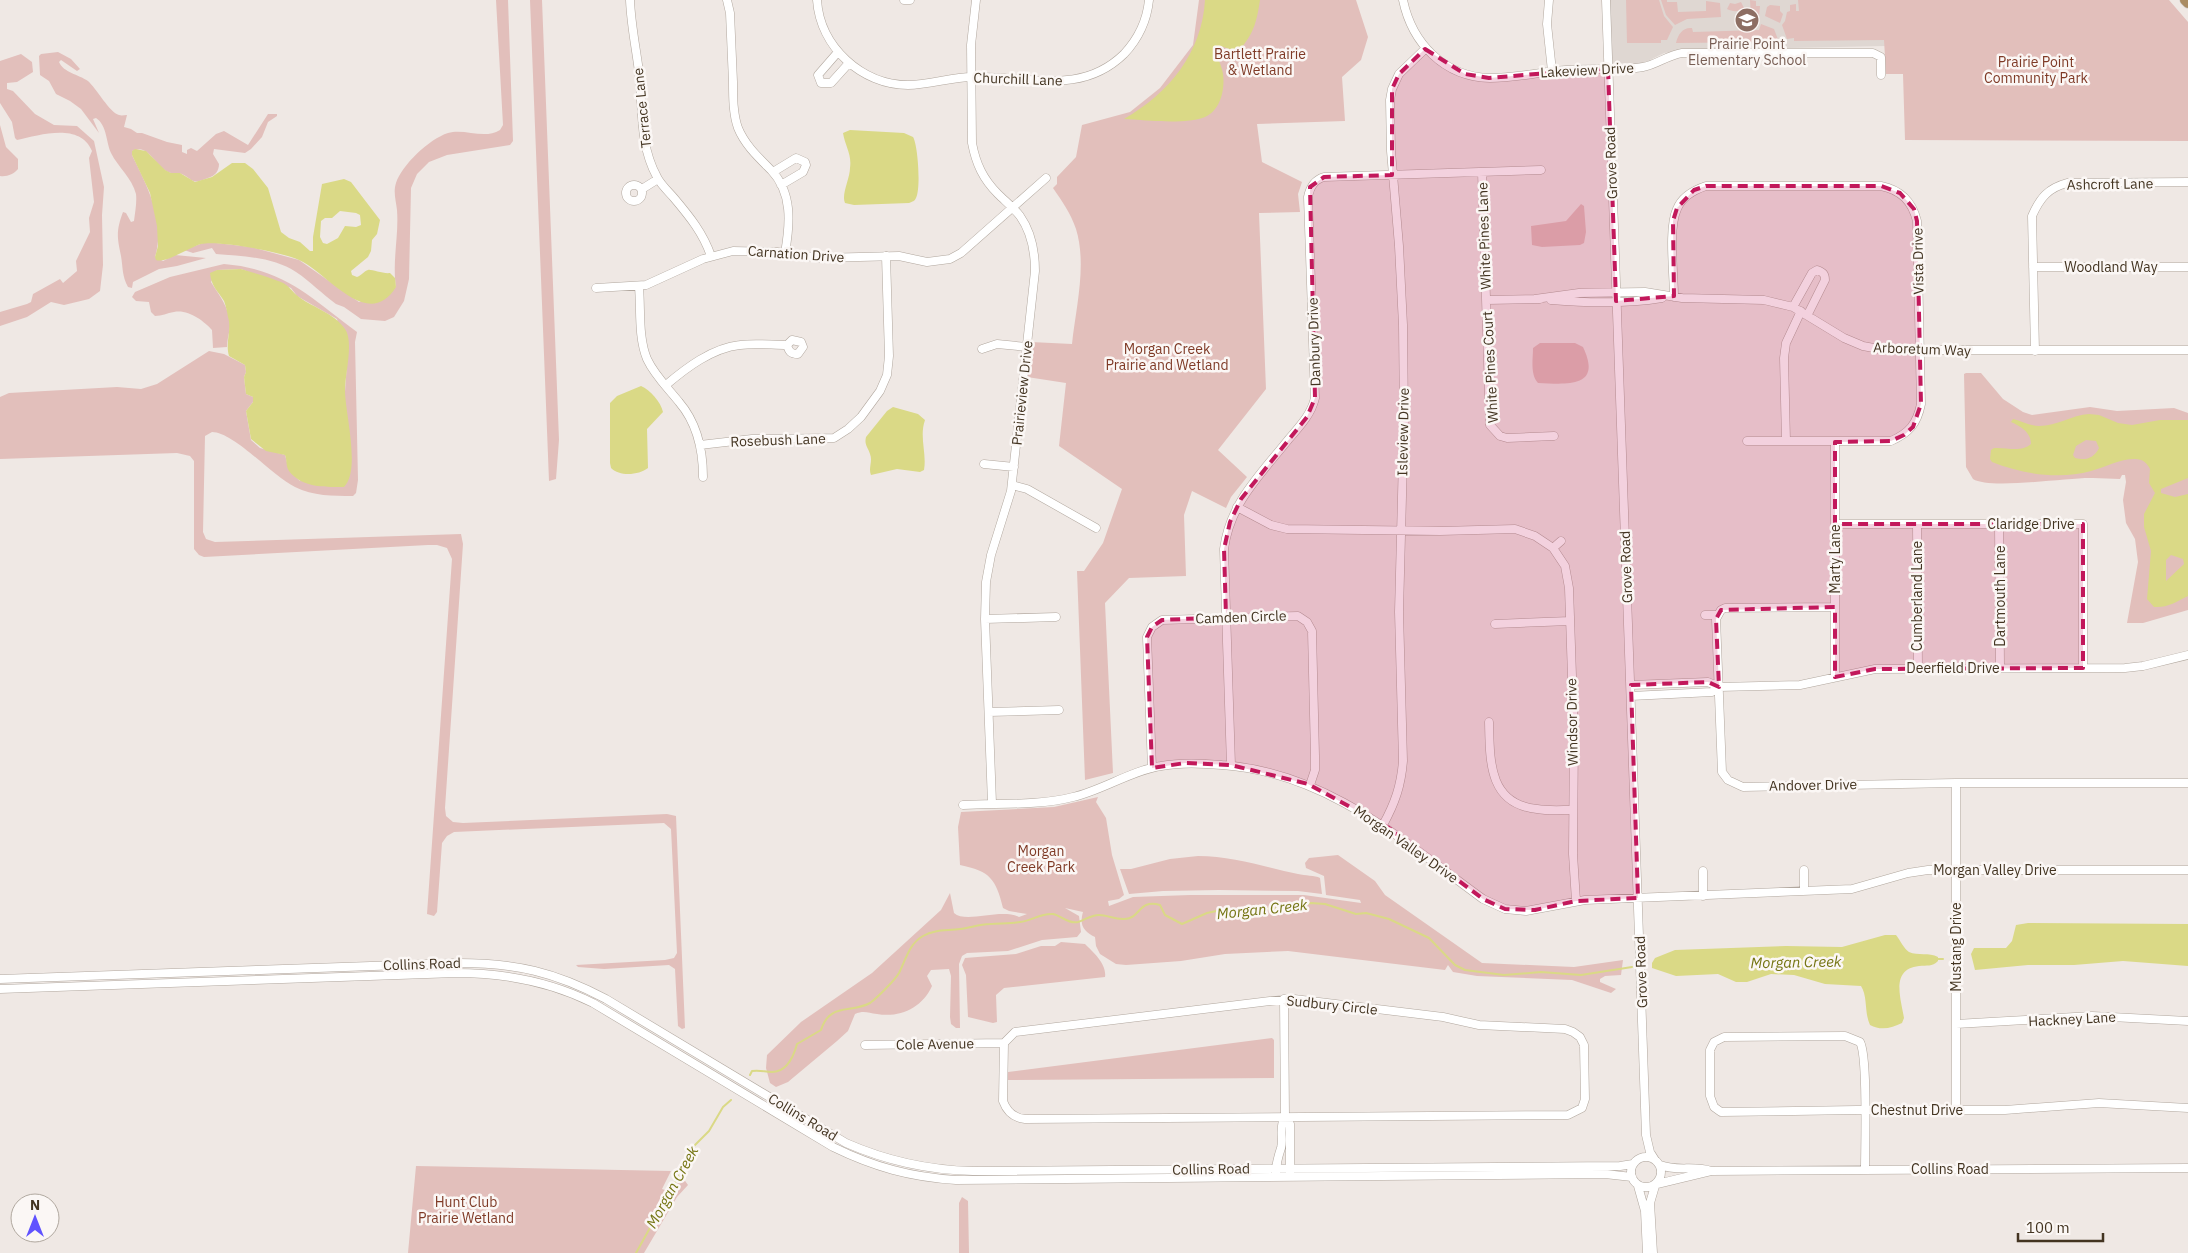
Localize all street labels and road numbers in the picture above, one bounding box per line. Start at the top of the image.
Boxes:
street label: Lakeview Drive [1540,59,1635,81]
street label: Terrace Lane [629,67,655,149]
street label: Churchill Lane [973,68,1063,90]
street label: Grove Road [1601,126,1621,200]
street label: Ashcroft Lane [2067,174,2154,194]
street label: White Pines Lane [1473,182,1495,290]
street label: Vista Drive [1908,227,1928,295]
street label: Carnation Drive [747,242,845,266]
street label: Woodland Way [2064,258,2158,276]
street label: Danbury Drive [1303,297,1325,387]
street label: White Pines Court [1478,310,1502,423]
street label: Arboretum Way [1873,338,1971,360]
street label: Prairieview Drive [1008,339,1036,446]
street label: Isleview Drive [1393,387,1413,476]
street label: Rosebush Lane [730,429,826,451]
street label: Claridge Drive [1987,515,2075,533]
street label: Marty Lane [1826,524,1844,594]
street label: Grove Road [1616,530,1636,604]
street label: Cumberland Lane [1908,540,1926,651]
street label: Dartmouth Lane [1991,545,2009,647]
street label: Camden Circle [1195,606,1287,628]
street label: Deerfield Drive [1906,659,2000,677]
street label: Windsor Drive [1562,678,1582,766]
street label: Andover Drive [1769,775,1858,795]
street label: Morgan Valley Drive [1350,801,1462,887]
street label: Morgan Valley Drive [1933,861,2057,879]
street label: Mustang Drive [1947,902,1965,992]
street label: Grove Road [1631,935,1651,1009]
street label: Collins Road [383,954,461,974]
street label: Sudbury Circle [1285,991,1379,1019]
street label: Hackney Lane [2028,1008,2117,1030]
street label: Cole Avenue [896,1034,975,1054]
street label: Collins Road [765,1089,841,1145]
street label: Chestnut Drive [1871,1101,1964,1119]
street label: Collins Road [1172,1159,1250,1179]
street label: Collins Road [1911,1160,1989,1178]

